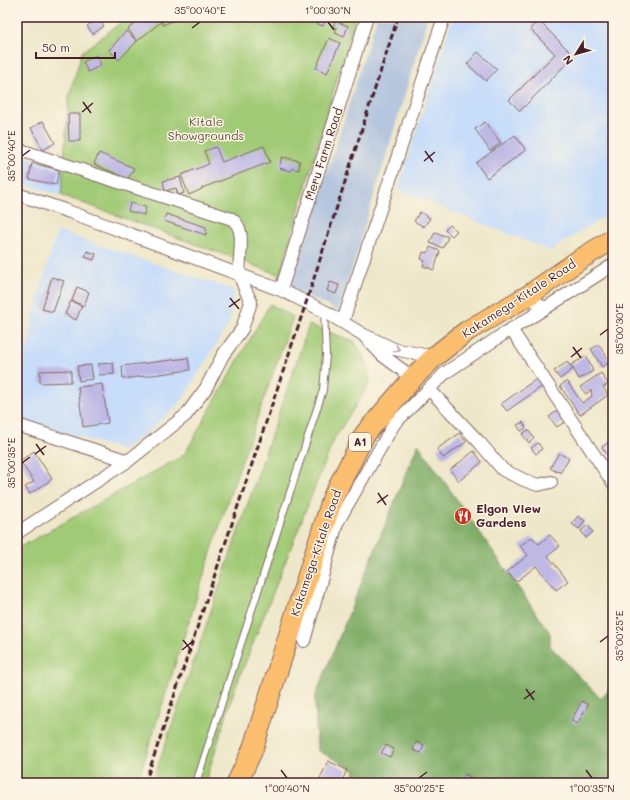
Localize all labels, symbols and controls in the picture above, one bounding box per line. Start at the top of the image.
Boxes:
text: 35°00'40"E [174,3,226,17]
text: 1°00'30"N [305,3,351,17]
scale bar [36,34,115,60]
north arrow [556,34,596,74]
text: 50 m [42,39,70,55]
text: N [559,52,576,68]
street label: Meru Farm Road [300,105,346,202]
park label: Kitale Showgrounds [168,113,245,143]
text: 35°00'40"E [4,130,18,182]
street label: Kakamega-Kitale Road [458,255,579,341]
text: 35°00'30"E [612,303,626,355]
one-way arrow [393,344,400,353]
road number: A1 [349,433,371,451]
text: 35°00'35"E [4,437,18,489]
street label: Kakamega-Kitale Road [286,487,344,618]
place label: Elgon View Gardens [476,500,541,530]
restaurant icon: Elgon View Gardens [453,506,473,526]
text: 35°00'25"E [612,610,626,661]
text: 1°00'40"N [264,781,310,795]
text: 35°00'25"E [394,781,445,795]
text: 1°00'35"N [569,781,615,795]

